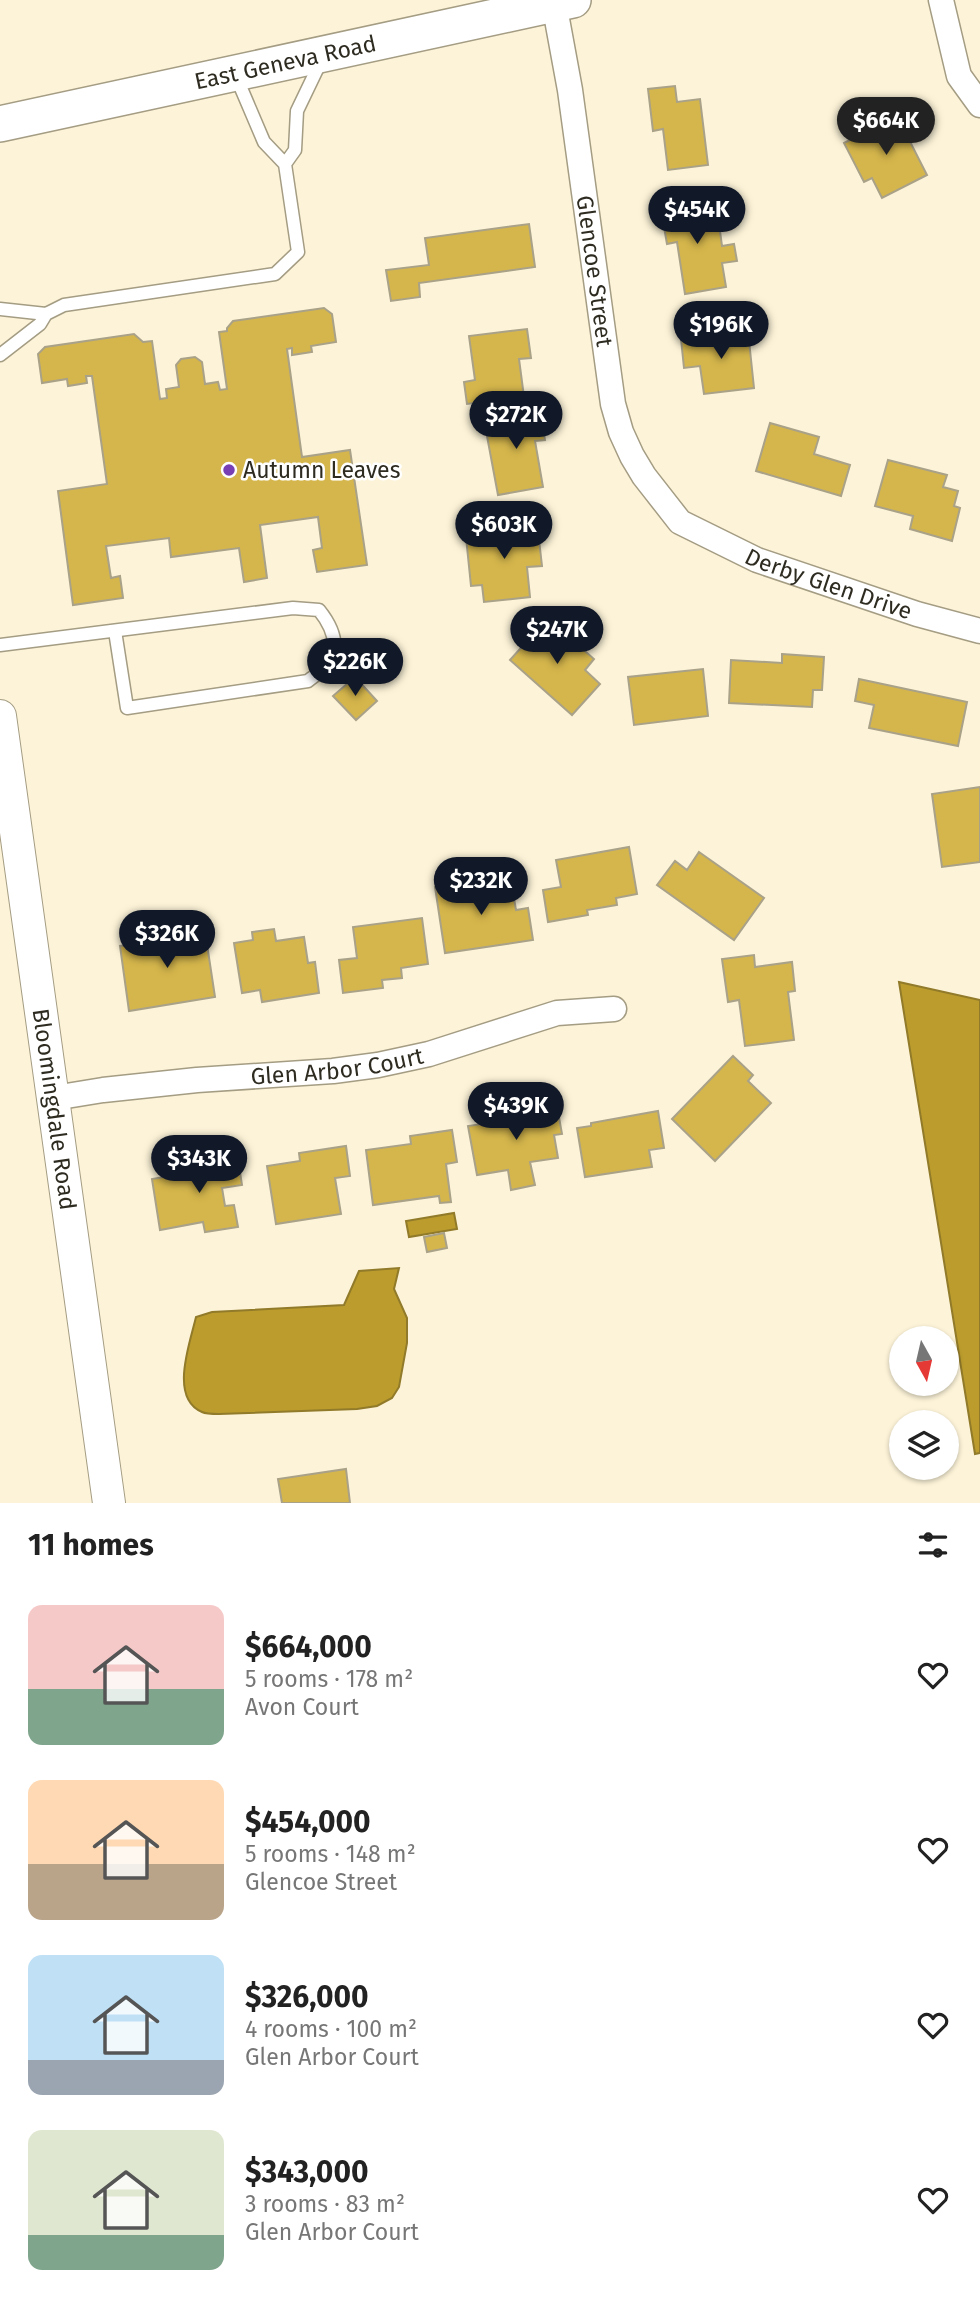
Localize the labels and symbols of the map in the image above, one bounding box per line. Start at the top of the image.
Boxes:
street label: East Geneva Road [192,29,379,96]
pin: $664K [837,97,935,157]
pin: $454K [648,187,746,246]
street label: Glencoe Street [571,194,619,349]
pin: $196K [672,302,770,361]
pin: $272K [467,392,565,451]
place label: Autumn Leaves [243,456,400,484]
marker: Autumn Leaves [221,462,237,478]
pin: $603K [455,502,553,561]
street label: Derby Glen Drive [740,542,916,625]
pin: $247K [508,606,606,666]
pin: $226K [306,638,404,698]
pin: $232K [432,858,530,917]
pin: $326K [118,911,216,970]
street label: Bloomingdale Road [27,1007,82,1212]
street label: Glen Arbor Court [250,1041,427,1090]
pin: $439K [467,1082,565,1142]
pin: $343K [150,1136,248,1195]
north arrow [889,1326,959,1396]

